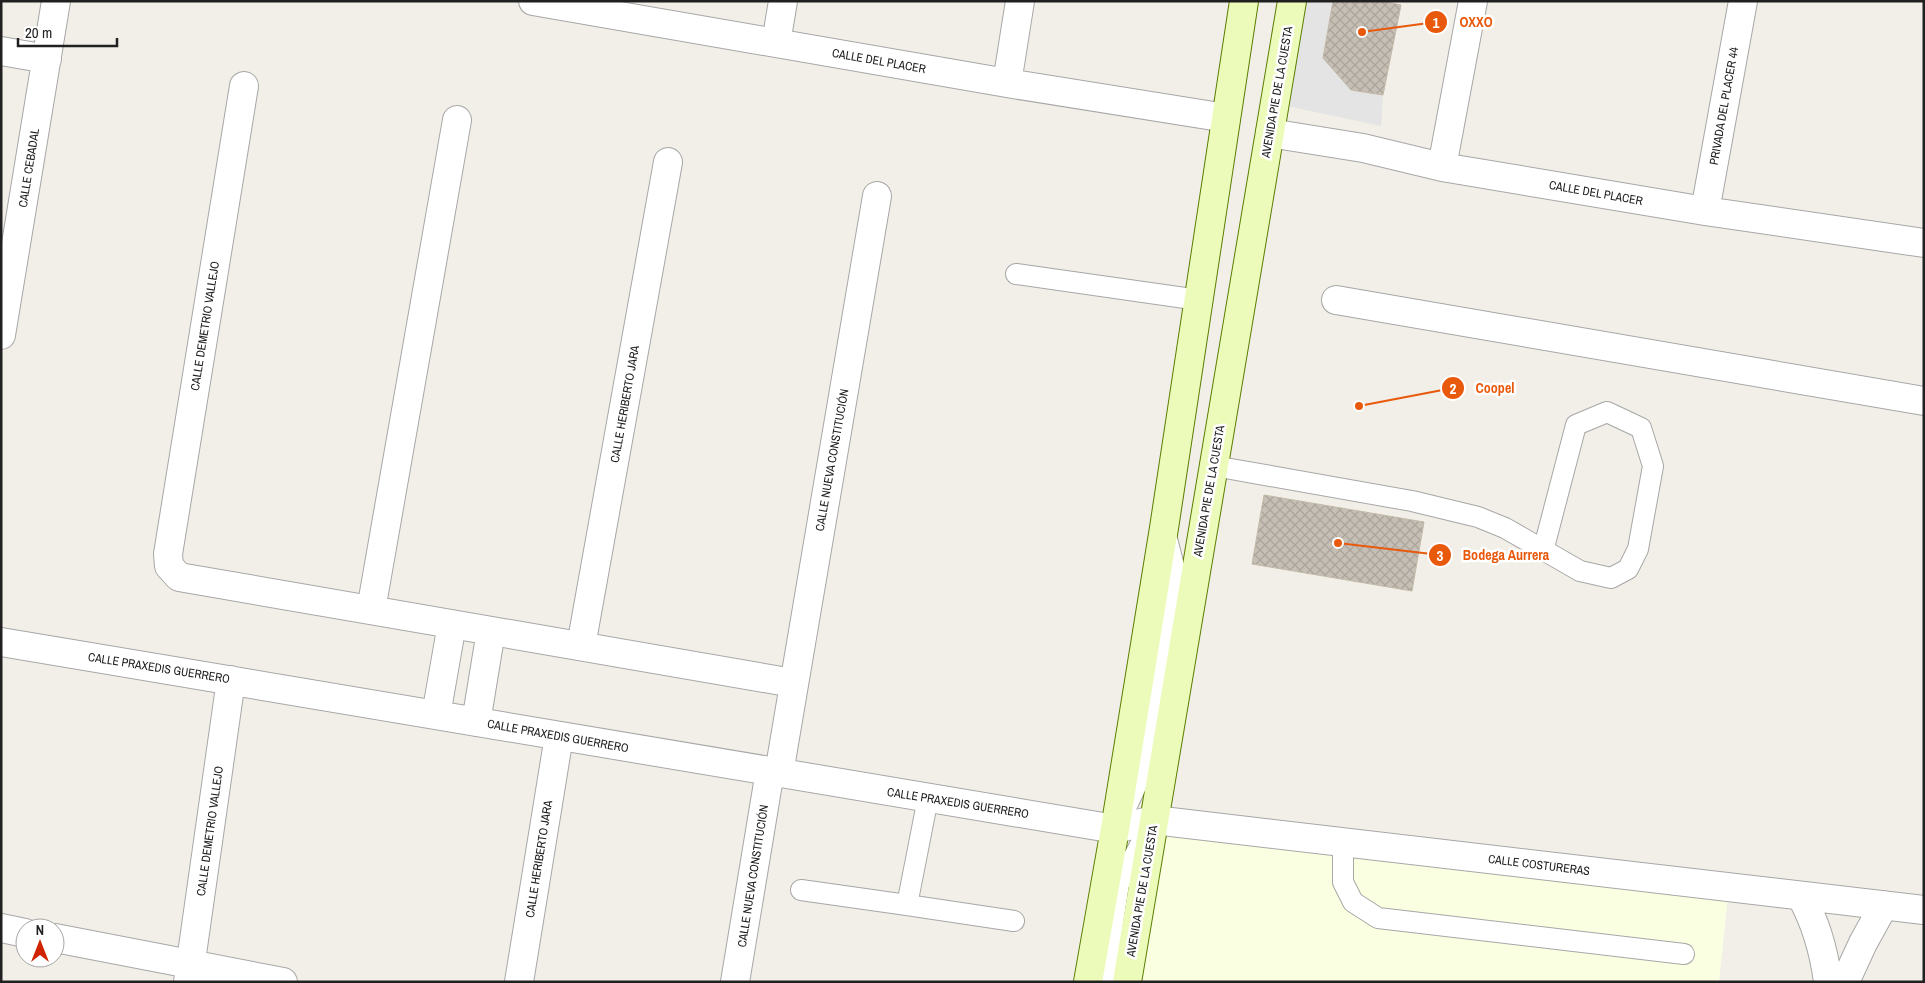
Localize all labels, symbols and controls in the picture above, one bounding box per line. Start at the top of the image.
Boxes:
callout: OXXO [1424,8,1502,37]
text: 1 [1433,12,1440,33]
text: OXXO [1459,13,1493,31]
scale bar [18,15,116,47]
text: 20 m [25,22,52,43]
street label: AVENIDA PIE DE LA CUESTA [1257,25,1297,160]
street label: CALLE DEL PLACER [831,45,927,77]
street label: PRIVADA DEL PLACER 44 [1706,45,1742,166]
street label: CALLE CEBADAL [15,127,43,209]
street label: CALLE DEL PLACER [1548,177,1644,209]
street label: CALLE DEMETRIO VALLEJO [187,260,223,392]
street label: CALLE HERIBERTO JARA [607,344,643,464]
callout: Coopel [1441,374,1525,403]
text: 2 [1450,378,1457,399]
text: Coopel [1476,379,1514,397]
street label: CALLE NUEVA CONSTITUCIÓN [812,388,852,532]
street label: AVENIDA PIE DE LA CUESTA [1189,424,1229,559]
callout: Bodega Aurrera [1428,541,1560,570]
text: 3 [1437,545,1444,566]
text: Bodega Aurrera [1463,546,1550,564]
street label: CALLE PRAXEDIS GUERRERO [87,649,231,687]
street label: CALLE PRAXEDIS GUERRERO [486,716,630,756]
street label: CALLE DEMETRIO VALLEJO [193,765,227,897]
street label: CALLE PRAXEDIS GUERRERO [886,784,1030,822]
street label: CALLE HERIBERTO JARA [522,799,556,919]
street label: CALLE NUEVA CONSTITUCIÓN [734,804,772,948]
street label: AVENIDA PIE DE LA CUESTA [1122,824,1162,959]
street label: CALLE COSTURERAS [1487,851,1591,879]
north arrow [15,918,65,968]
text: N [36,921,44,939]

